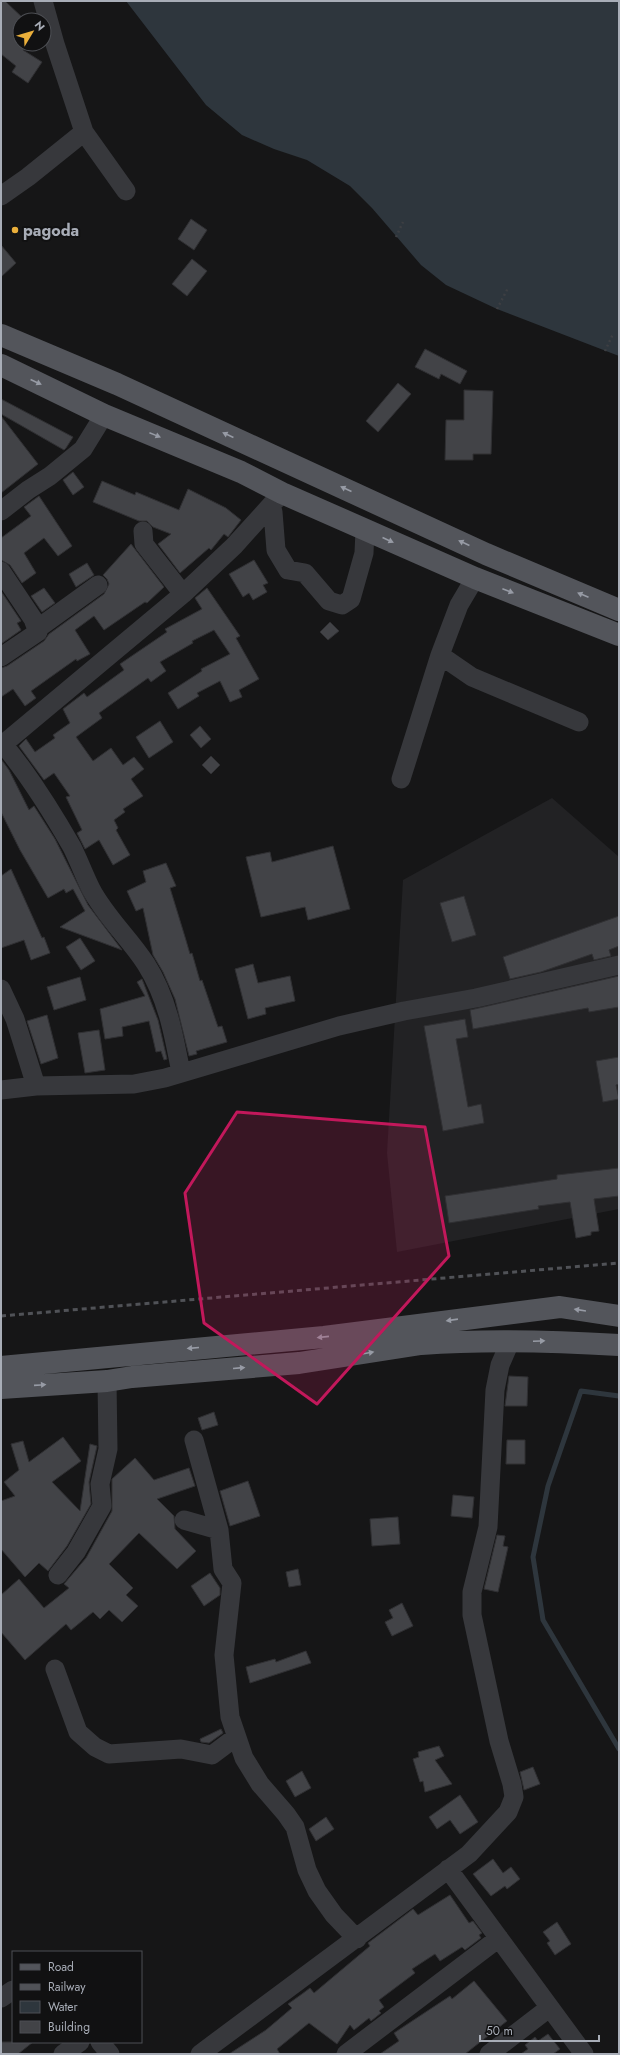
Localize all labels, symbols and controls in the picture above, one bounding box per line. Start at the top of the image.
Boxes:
north arrow [12,12,52,52]
text: N [31,17,49,34]
place label: pagoda [23,219,79,242]
marker: pagoda [10,225,20,235]
one-way arrow [31,379,42,385]
one-way arrow [149,432,160,438]
one-way arrow [222,432,233,438]
one-way arrow [340,486,351,492]
one-way arrow [383,537,394,543]
one-way arrow [458,540,470,546]
one-way arrow [502,588,513,594]
one-way arrow [577,591,589,597]
one-way arrow [574,1307,587,1313]
one-way arrow [445,1317,458,1324]
one-way arrow [316,1333,329,1340]
one-way arrow [533,1338,545,1345]
one-way arrow [187,1344,199,1351]
one-way arrow [362,1350,374,1356]
one-way arrow [233,1365,245,1372]
one-way arrow [34,1382,46,1389]
legend [12,1951,142,2043]
text: Road [48,1958,74,1976]
text: Railway [48,1978,86,1996]
text: Water [48,1998,79,2016]
scale bar [480,2017,599,2043]
text: Building [48,2018,90,2036]
text: 50 m [486,2022,513,2040]

